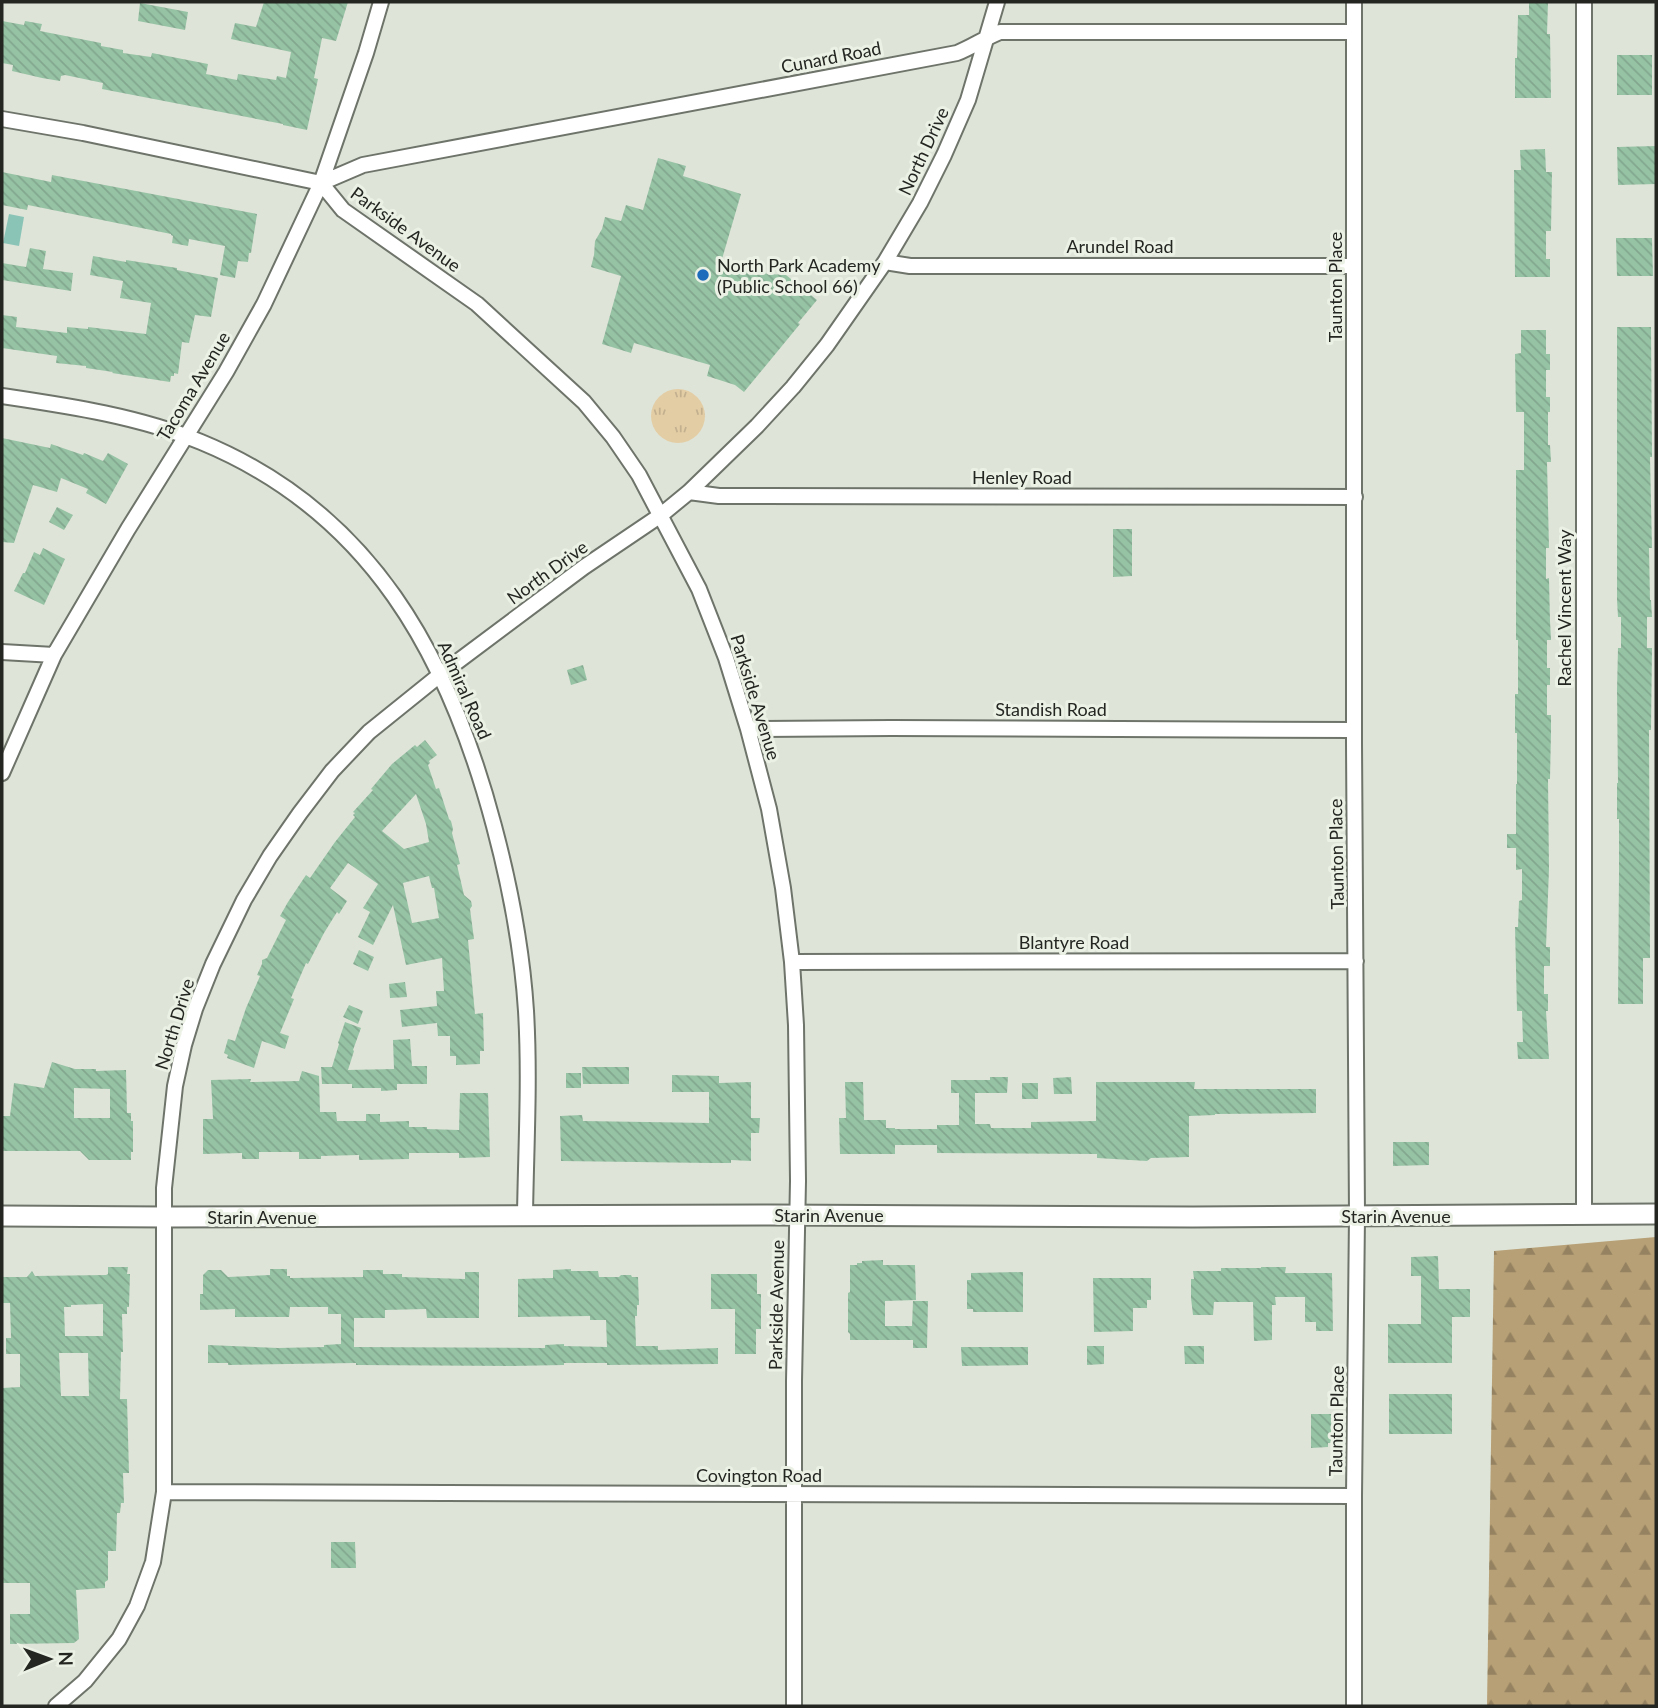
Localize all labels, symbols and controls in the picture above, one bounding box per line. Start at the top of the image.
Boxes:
street label: Cunard Road [779,36,883,78]
street label: North Drive [893,104,953,198]
street label: Parkside Avenue [347,182,465,276]
street label: Taunton Place [1324,232,1346,342]
street label: Arundel Road [1066,235,1174,257]
place label: North Park Academy (Public School 66) [717,254,881,297]
marker: North Park Academy (Public School 66) [695,267,711,283]
street label: Tacoma Avenue [152,327,234,445]
street label: Henley Road [972,466,1072,488]
street label: Rachel Vincent Way [1553,529,1575,687]
street label: North Drive [502,535,592,609]
street label: Parkside Avenue [726,631,786,763]
street label: Admiral Road [434,637,496,743]
street label: Standish Road [995,698,1107,720]
street label: Taunton Place [1324,798,1348,910]
street label: Blantyre Road [1019,931,1129,953]
street label: North Drive [150,976,198,1072]
street label: Starin Avenue [774,1204,884,1226]
street label: Starin Avenue [1341,1205,1451,1227]
street label: Starin Avenue [207,1206,317,1228]
street label: Parkside Avenue [764,1240,788,1370]
street label: Taunton Place [1324,1365,1348,1477]
street label: Covington Road [696,1464,822,1486]
north arrow [14,1624,84,1694]
text: N [55,1651,78,1666]

